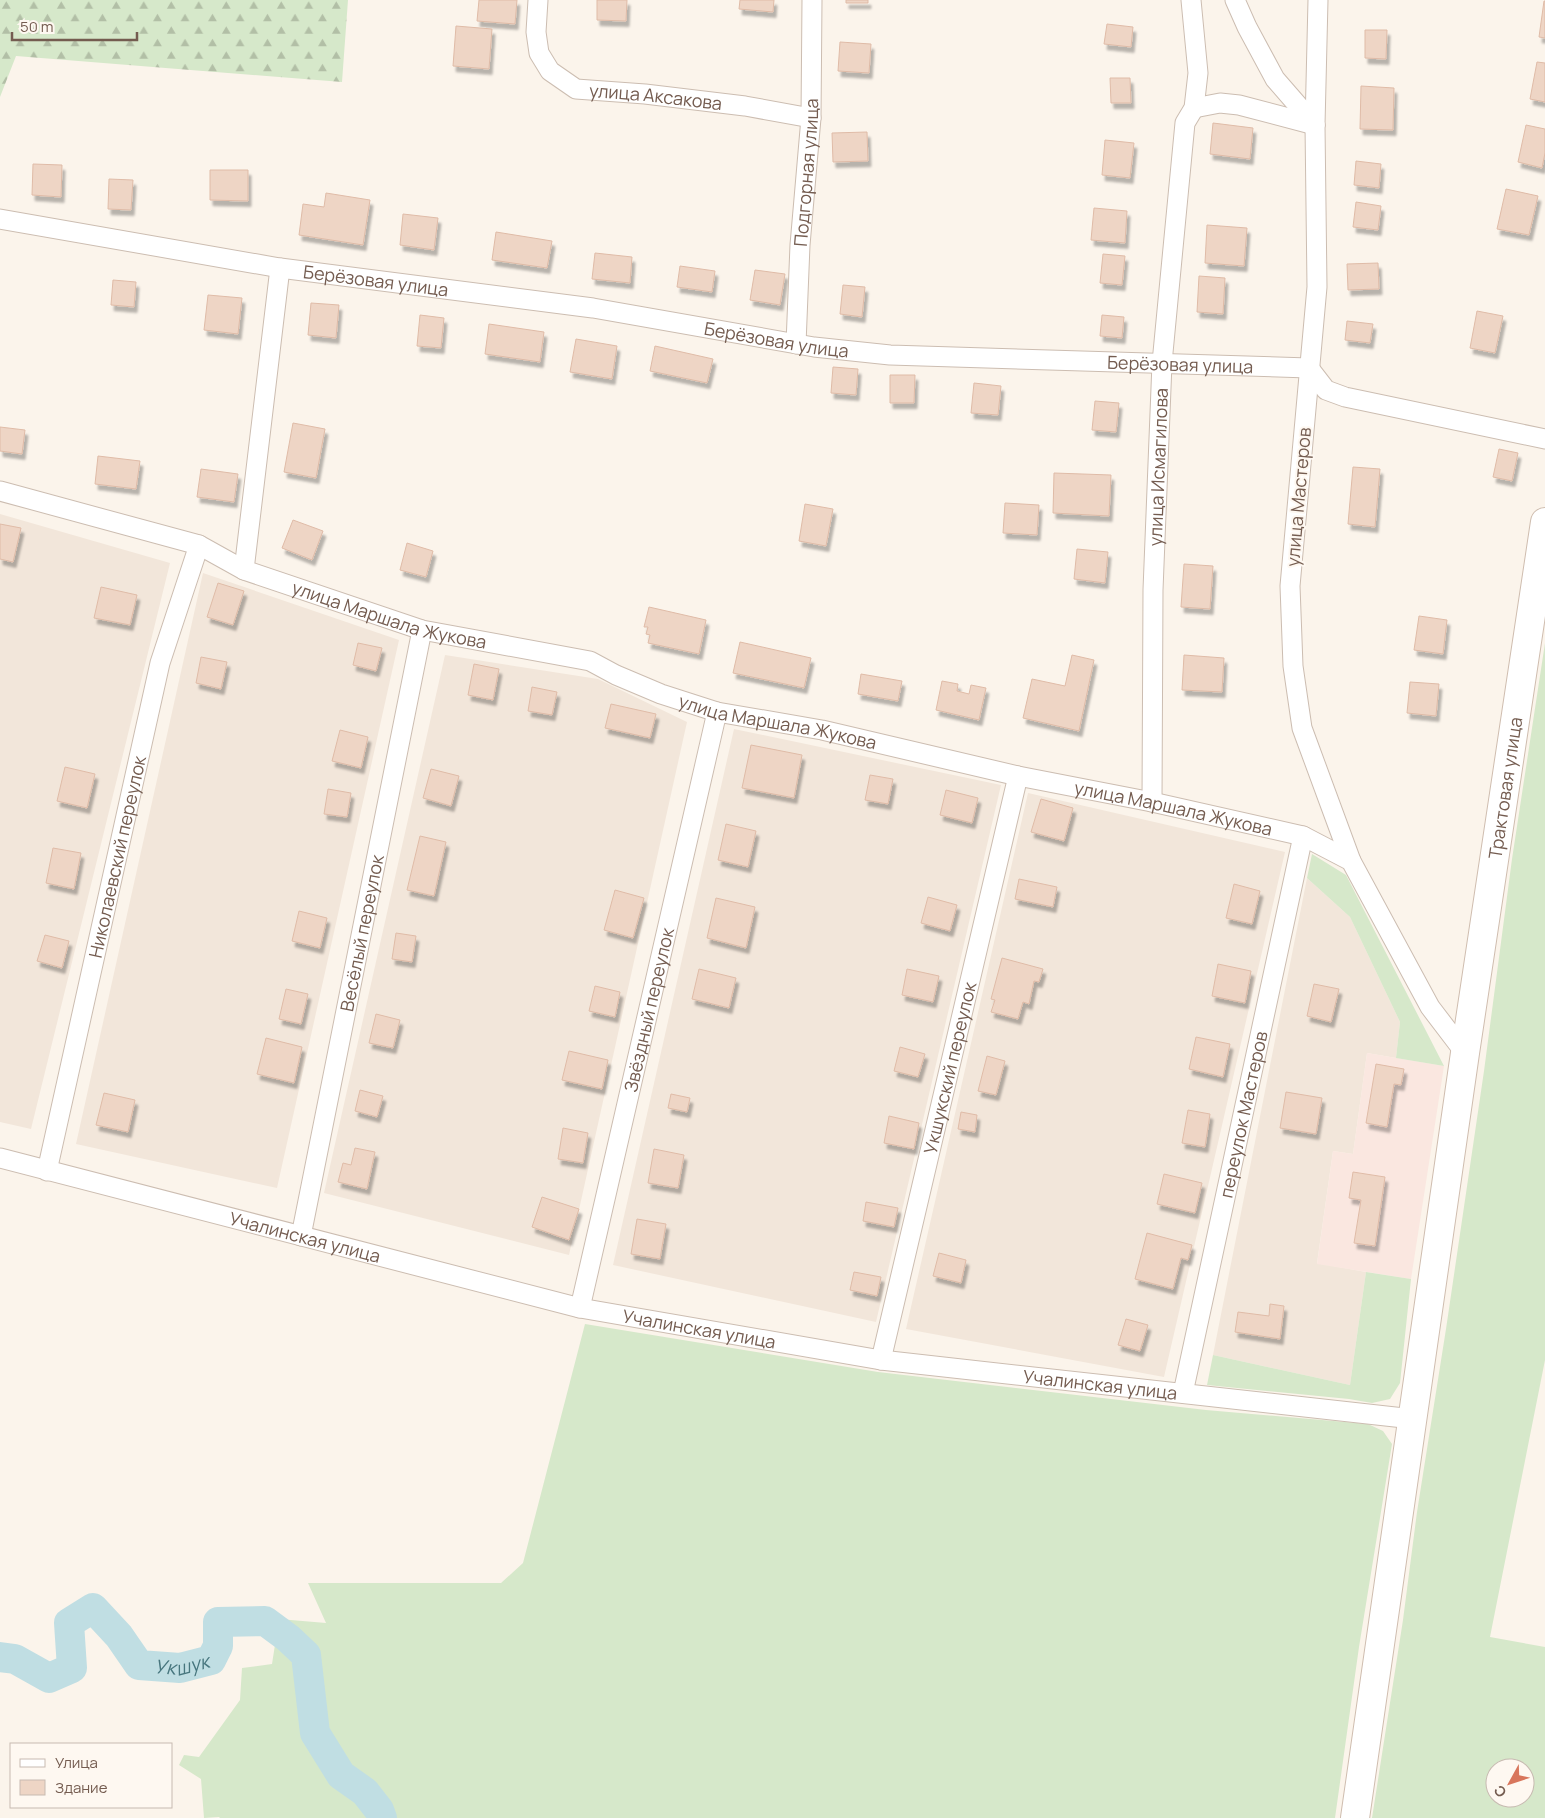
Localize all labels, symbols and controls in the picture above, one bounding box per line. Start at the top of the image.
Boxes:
scale bar [12,10,138,42]
text: 50 m [20,16,54,37]
street label: улица Аксакова [588,78,723,115]
street label: Подгорная улица [788,98,823,247]
street label: Берёзовая улица [302,259,450,301]
street label: Берёзовая улица [702,316,850,363]
street label: Берёзовая улица [1107,350,1254,378]
street label: улица Исмагилова [1143,387,1173,547]
street label: улица Мастеров [1280,426,1316,568]
street label: улица Маршала Жукова [289,575,488,654]
street label: улица Маршала Жукова [676,689,879,754]
street label: Трактовая улица [1482,715,1527,860]
street label: Николаевский переулок [83,752,151,960]
street label: улица Маршала Жукова [1072,775,1275,841]
street label: Весёлый переулок [334,852,389,1013]
street label: Звёздный переулок [618,924,679,1094]
street label: Укшукский переулок [918,979,982,1156]
street label: переулок Мастеров [1213,1028,1273,1200]
street label: Учалинская улица [227,1206,383,1268]
street label: Учалинская улица [621,1304,778,1354]
street label: Учалинская улица [1022,1364,1179,1405]
water label: Укшук [153,1647,214,1682]
legend [10,1743,172,1808]
text: Улица [55,1752,98,1773]
north arrow [1485,1758,1535,1808]
text: Здание [55,1777,108,1798]
text: С [1489,1782,1510,1802]

